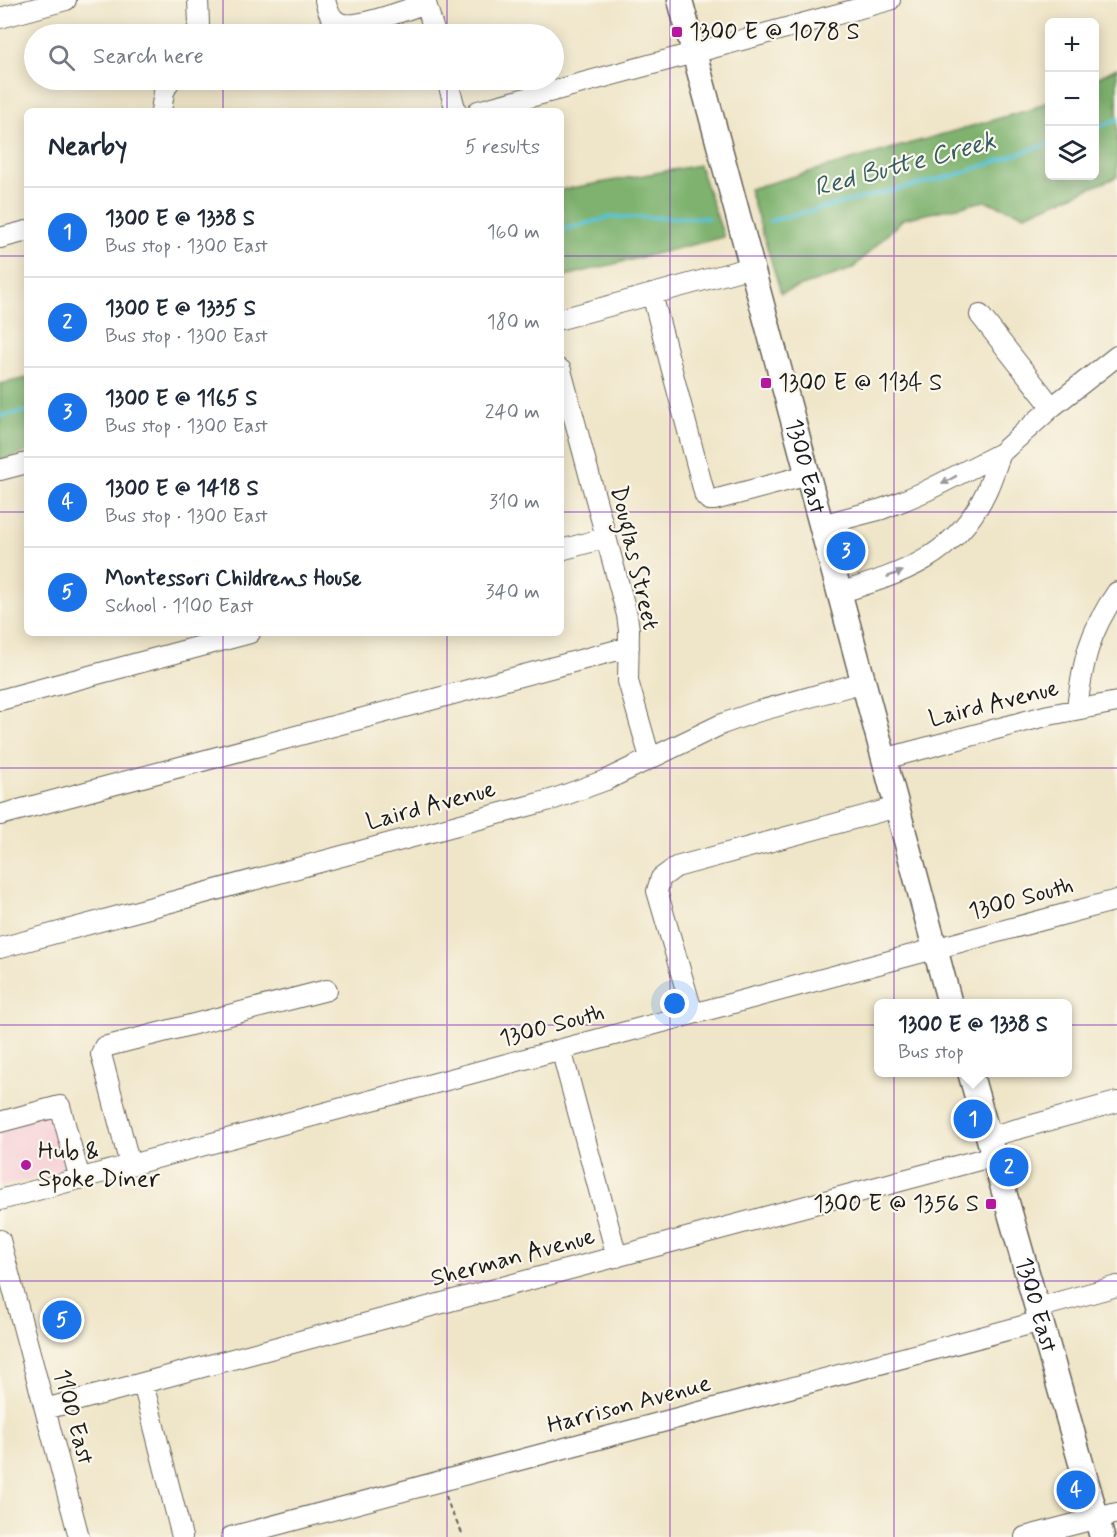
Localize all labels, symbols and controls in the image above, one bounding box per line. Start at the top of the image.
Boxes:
place label: 1300 E @ 1078 S [689,17,860,48]
map controls [1045,18,1099,180]
button: + [1045,18,1099,72]
search box [24,24,564,90]
marker: 1300 E @ 1078 S [670,25,684,39]
icon: search [45,41,78,74]
text: Search here [93,43,204,71]
button: − [1045,72,1099,126]
water label: Red Butte Creek [810,124,1000,206]
button: layers [1045,126,1099,180]
text: Nearby [48,130,127,164]
text: 5 results [465,134,540,161]
text: 1300 E @ 1338 S [105,205,255,233]
text: 1 [63,219,72,246]
text: 160 m [487,219,540,246]
text: Bus stop · 1300 East [105,233,268,260]
text: 1300 E @ 1335 S [105,295,256,323]
text: 2 [63,309,72,336]
text: 180 m [487,309,540,336]
text: Bus stop · 1300 East [105,323,268,350]
place label: 1300 E @ 1134 S [778,368,942,399]
marker: 1300 E @ 1134 S [759,376,773,390]
text: 1300 E @ 1165 S [105,385,257,413]
text: 3 [63,399,72,426]
text: 240 m [485,399,540,426]
text: Bus stop · 1300 East [105,413,268,440]
street label: 1300 East [778,415,833,518]
text: 1300 E @ 1418 S [105,475,259,503]
one-way arrow [940,475,957,485]
street label: Douglas Street [599,483,666,634]
text: 4 [62,489,73,516]
text: 310 m [489,489,540,516]
text: Bus stop · 1300 East [105,503,268,530]
pin: 3 [826,528,866,574]
text: Montessori Childrens House [105,565,362,593]
one-way arrow [886,569,904,579]
text: 5 [62,579,74,606]
text: 340 m [485,579,540,606]
text: School · 1100 East [105,593,254,620]
street label: Laird Avenue [926,673,1062,735]
street label: Laird Avenue [363,774,499,838]
street label: 1300 South [965,870,1077,928]
your location [660,989,689,1018]
street label: 1300 South [496,997,608,1055]
popup [874,999,1072,1077]
text: 1300 E @ 1338 S [898,1011,1048,1039]
text: Bus stop [898,1039,964,1066]
pin: 1 [954,1096,992,1142]
place label: Hub & Spoke Diner [38,1136,161,1195]
pin: 2 [990,1144,1028,1190]
marker: Hub & Spoke Diner [19,1158,33,1172]
place label: 1300 E @ 1356 S [813,1189,979,1220]
marker: 1300 E @ 1356 S [984,1197,998,1211]
street label: Sherman Avenue [427,1221,599,1295]
street label: 1300 East [1008,1254,1064,1356]
pin: 5 [42,1298,82,1342]
street label: 1100 East [45,1366,101,1469]
street label: Harrison Avenue [544,1368,714,1442]
pin: 4 [1056,1468,1096,1512]

